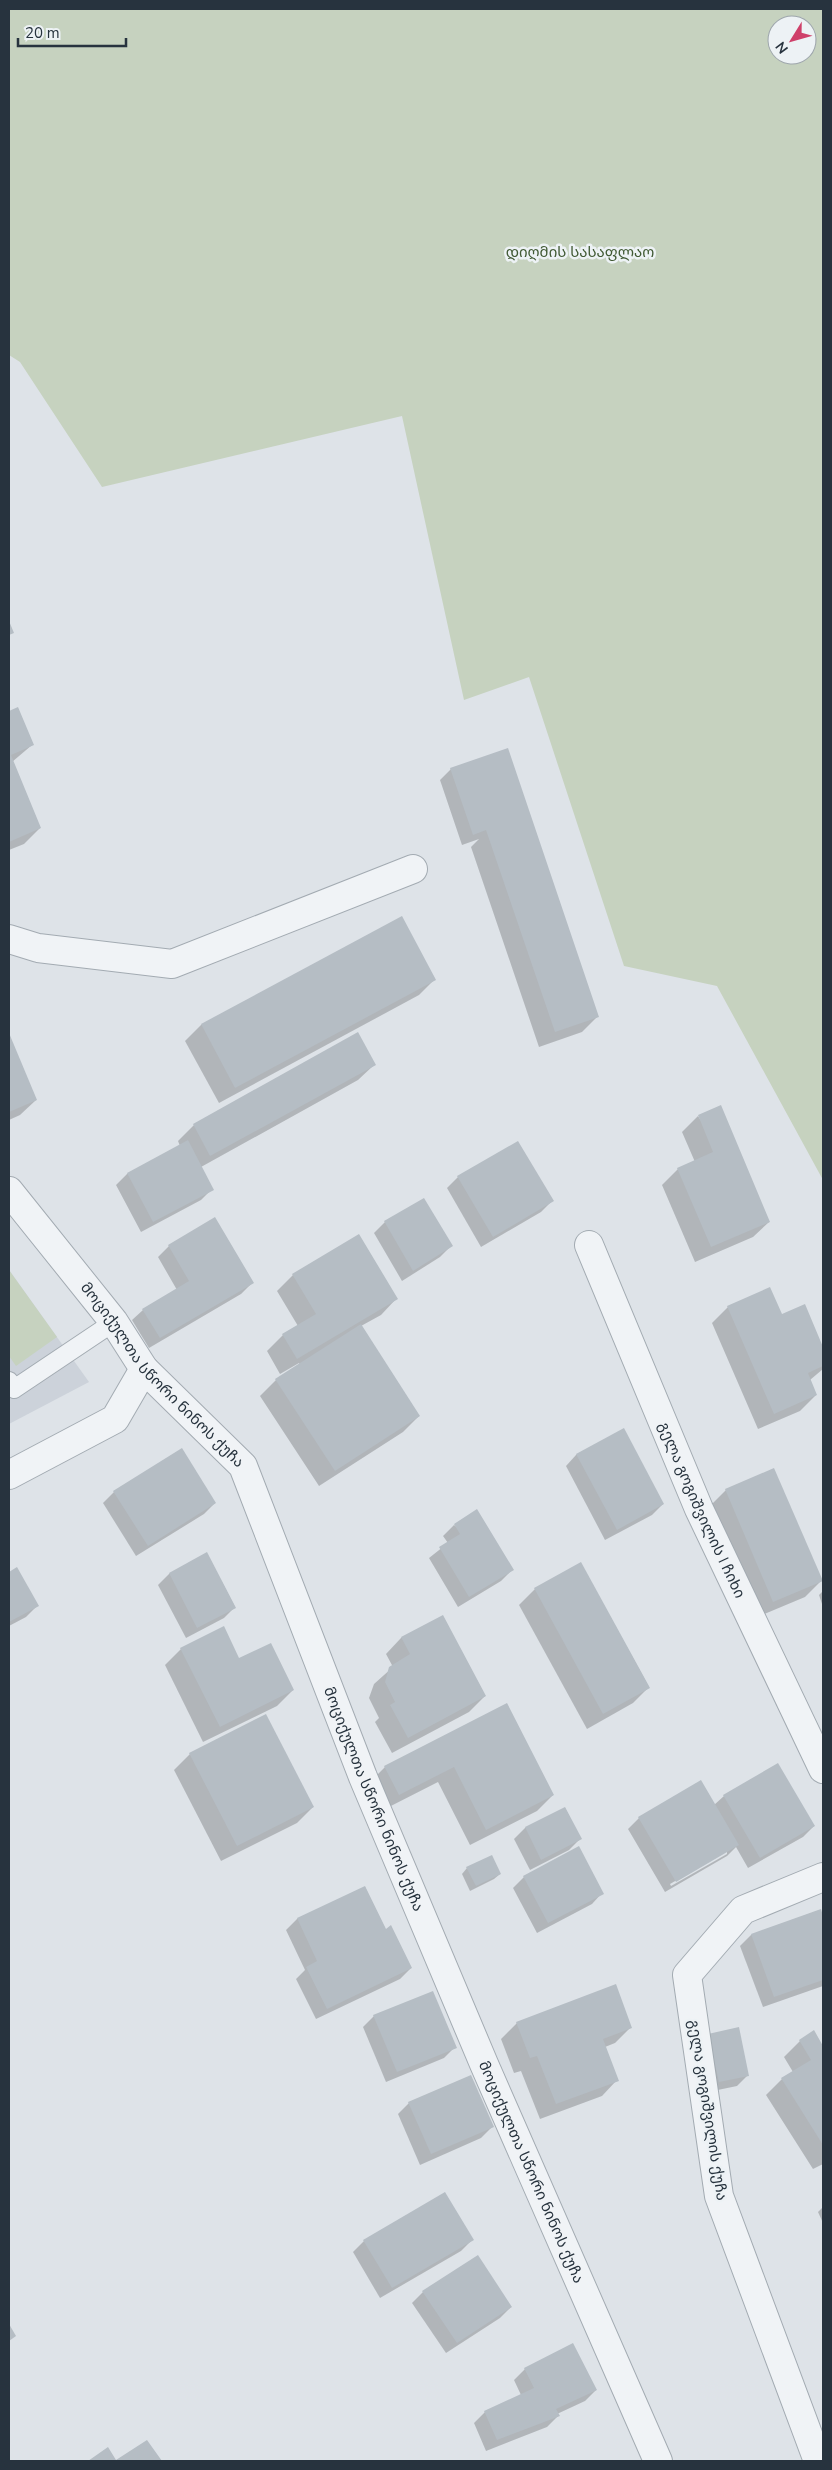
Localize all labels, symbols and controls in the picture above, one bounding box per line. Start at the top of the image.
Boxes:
scale bar [18,15,125,47]
north arrow [767,15,817,65]
text: 20 m [25,23,60,43]
text: N [771,38,793,57]
park label: დიღმის სასაფლაო [506,242,654,262]
street label: მოციქულთა სწორი ნინოს ქუჩა [76,1278,249,1472]
street label: გელა გოგიშვილის I ჩიხი [654,1419,750,1601]
street label: მოციქულთა სწორი ნინოს ქუჩა [319,1684,428,1914]
street label: გელა გოგიშვილის ქუჩა [684,2018,732,2202]
street label: მოციქულთა სწორი ნინოს ქუჩა [474,2058,589,2286]

